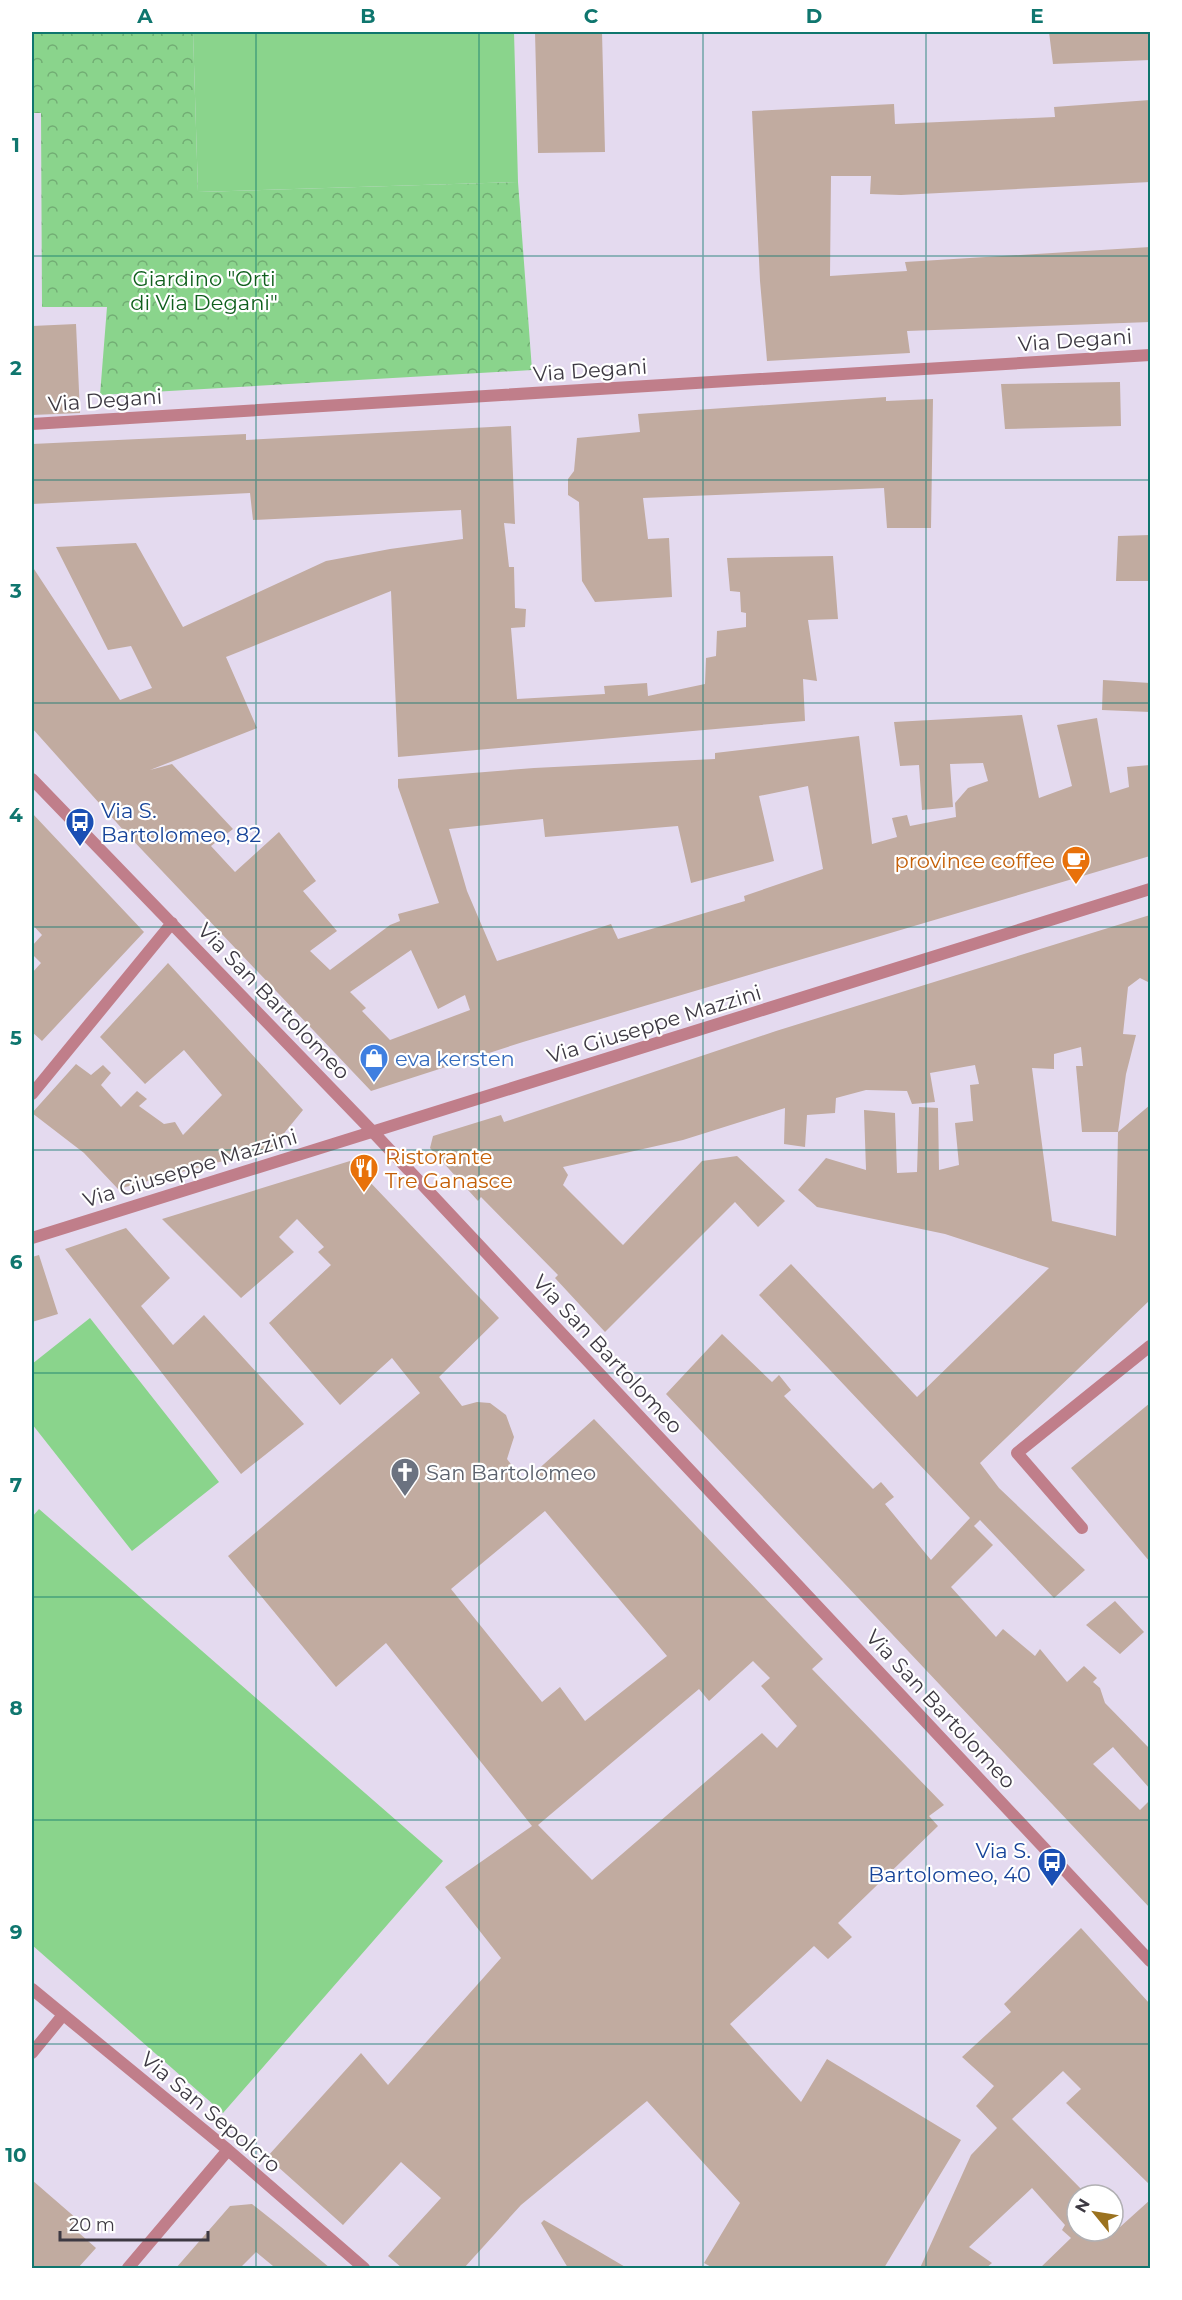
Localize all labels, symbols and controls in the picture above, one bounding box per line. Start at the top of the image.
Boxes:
text: A [136,4,153,28]
text: B [360,4,376,28]
text: C [584,4,599,28]
text: D [806,4,822,28]
text: E [1030,4,1044,28]
text: 1 [12,133,20,157]
park label: Giardino "Orti di Via Degani" [130,266,278,315]
street label: Via Degani [1017,324,1133,356]
street label: Via Degani [532,354,648,386]
text: 2 [10,356,22,380]
street label: Via Degani [47,384,163,416]
text: 3 [9,579,22,603]
place label: Via S. Bartolomeo, 82 [101,798,261,847]
text: 4 [9,803,23,827]
bus stop icon: Via S. Bartolomeo, 82 [64,806,96,848]
cafe icon: province coffee [1060,844,1092,886]
place label: province coffee [894,848,1055,873]
street label: Via San Bartolomeo [193,917,355,1085]
street label: Via Giuseppe Mazzini [544,979,764,1069]
text: 5 [10,1026,22,1050]
shop icon: eva kersten [358,1042,390,1084]
place label: eva kersten [395,1046,515,1071]
street label: Via Giuseppe Mazzini [80,1123,300,1213]
place label: Ristorante Tre Ganasce [385,1144,513,1193]
restaurant icon: Ristorante Tre Ganasce [348,1152,380,1194]
text: 6 [10,1250,23,1274]
street label: Via San Bartolomeo [528,1269,688,1439]
church icon: San Bartolomeo [389,1456,421,1498]
place label: San Bartolomeo [426,1460,596,1485]
text: 7 [10,1473,22,1497]
street label: Via San Bartolomeo [861,1624,1021,1794]
text: 8 [9,1696,23,1720]
place label: Via S. Bartolomeo, 40 [868,1838,1031,1887]
bus stop icon: Via S. Bartolomeo, 40 [1036,1846,1068,1888]
text: 9 [10,1920,22,1944]
street label: Via San Sepolcro [136,2046,286,2178]
text: 10 [5,2143,27,2167]
north arrow [1065,2183,1125,2243]
text: N [1071,2195,1094,2216]
scale bar [60,2204,208,2242]
text: 20 m [69,2214,115,2236]

